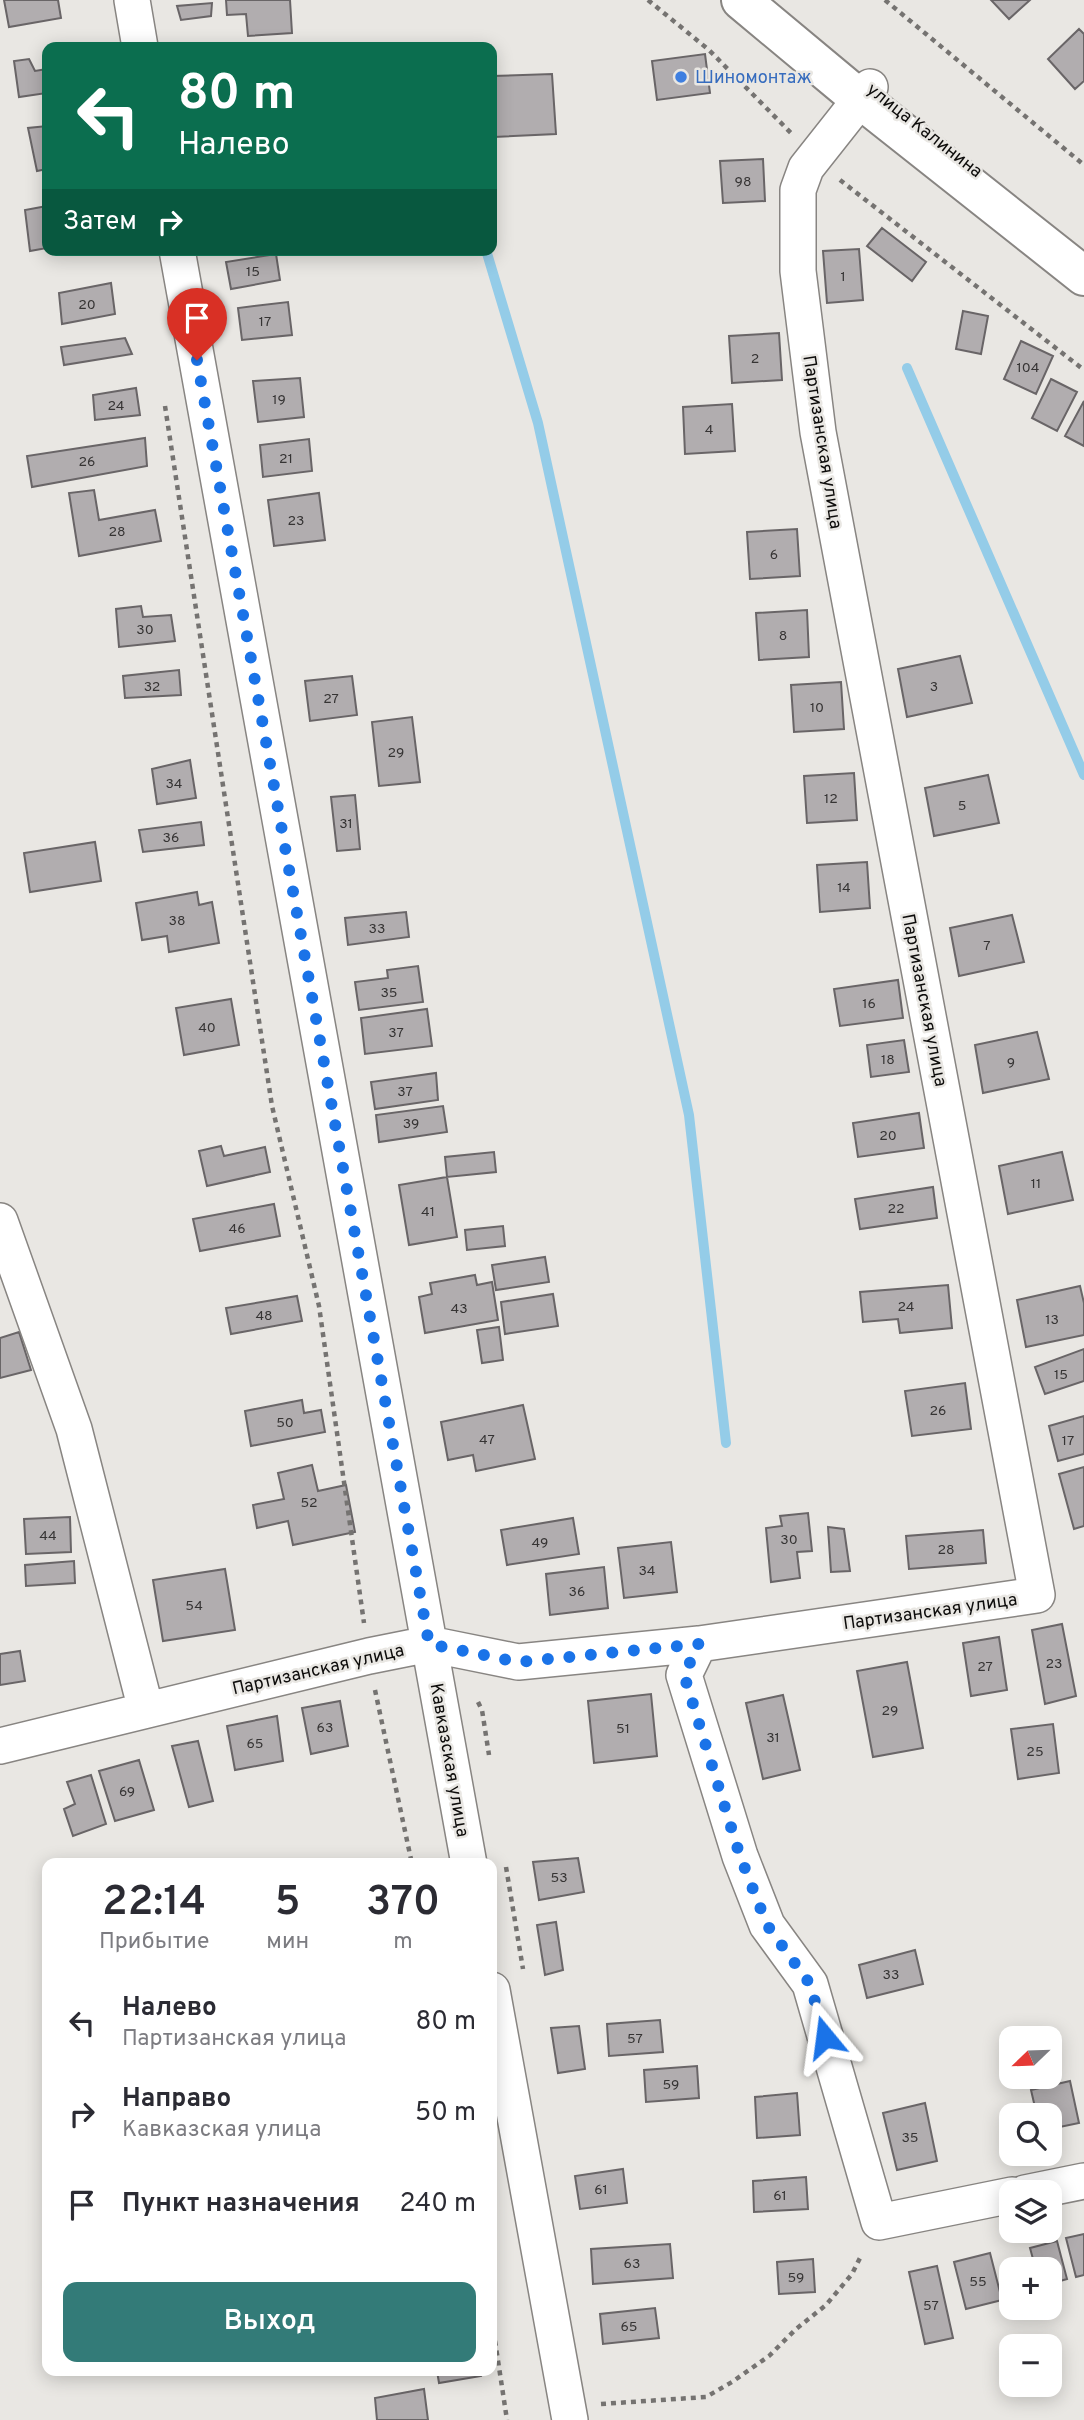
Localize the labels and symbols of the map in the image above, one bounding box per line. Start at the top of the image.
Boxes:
place label: Шиномонтаж [695,67,812,90]
marker: Шиномонтаж [673,69,689,85]
street label: улица Калинина [861,79,987,184]
house number: 98 [735,174,751,191]
house number: 15 [246,264,260,281]
house number: 1 [840,269,846,286]
pin [167,288,227,360]
house number: 20 [78,297,96,314]
house number: 17 [259,314,271,331]
house number: 2 [751,351,759,368]
street label: Партизанская улица [796,354,847,531]
house number: 104 [1017,360,1039,377]
house number: 19 [272,392,286,409]
house number: 24 [107,398,125,415]
house number: 4 [705,422,713,439]
house number: 21 [279,451,293,468]
house number: 26 [79,454,95,471]
house number: 23 [288,513,305,530]
house number: 28 [108,524,126,541]
house number: 6 [770,547,778,564]
house number: 30 [136,622,154,639]
house number: 8 [779,628,787,645]
house number: 32 [144,679,160,696]
house number: 3 [930,679,938,696]
house number: 27 [323,691,339,708]
house number: 10 [810,700,824,717]
house number: 29 [388,745,404,762]
house number: 34 [165,776,183,793]
house number: 12 [824,791,838,808]
house number: 5 [958,798,966,815]
house number: 31 [339,816,353,833]
house number: 36 [163,830,179,847]
house number: 14 [837,880,851,897]
street label: Партизанская улица [895,912,952,1089]
house number: 38 [169,913,185,930]
house number: 33 [369,921,385,938]
house number: 7 [983,938,991,955]
house number: 35 [380,985,398,1002]
house number: 16 [862,996,876,1013]
house number: 40 [198,1020,216,1037]
house number: 37 [388,1025,404,1042]
house number: 18 [881,1052,895,1069]
house number: 9 [1007,1055,1015,1072]
house number: 37 [397,1084,413,1101]
house number: 39 [403,1116,419,1133]
house number: 20 [879,1128,897,1145]
house number: 11 [1031,1176,1041,1193]
house number: 22 [887,1201,905,1218]
house number: 41 [421,1204,435,1221]
house number: 46 [228,1221,246,1238]
house number: 24 [897,1299,915,1316]
house number: 43 [450,1301,468,1318]
house number: 48 [255,1308,273,1325]
house number: 13 [1045,1312,1059,1329]
house number: 15 [1054,1367,1068,1384]
house number: 26 [930,1403,946,1420]
house number: 50 [276,1415,294,1432]
house number: 47 [479,1432,495,1449]
house number: 17 [1062,1433,1074,1450]
house number: 52 [300,1495,318,1512]
house number: 44 [39,1528,57,1545]
house number: 30 [780,1532,798,1549]
house number: 49 [532,1535,548,1552]
house number: 28 [937,1542,955,1559]
house number: 34 [638,1563,656,1580]
house number: 36 [569,1584,585,1601]
street label: Партизанская улица [842,1589,1019,1636]
house number: 54 [185,1598,203,1615]
street label: Партизанская улица [230,1640,406,1701]
house number: 23 [1046,1656,1063,1673]
house number: 27 [977,1659,993,1676]
street label: Кавказская улица [424,1681,473,1839]
house number: 29 [882,1703,898,1720]
house number: 63 [317,1720,333,1737]
house number: 51 [616,1721,630,1738]
house number: 31 [766,1730,780,1747]
house number: 65 [246,1736,264,1753]
house number: 25 [1026,1744,1044,1761]
house number: 69 [119,1784,135,1801]
house number: 53 [550,1870,568,1887]
house number: 33 [883,1967,899,1984]
position arrow [788,2000,862,2074]
north arrow [999,2026,1062,2090]
house number: 57 [627,2031,643,2048]
house number: 59 [663,2077,679,2094]
house number: 35 [901,2130,919,2147]
house number: 61 [594,2182,608,2199]
house number: 61 [773,2188,787,2205]
house number: 63 [624,2256,640,2273]
house number: 59 [788,2270,804,2287]
house number: 55 [969,2274,987,2291]
house number: 57 [923,2298,939,2315]
house number: 65 [620,2319,638,2336]

